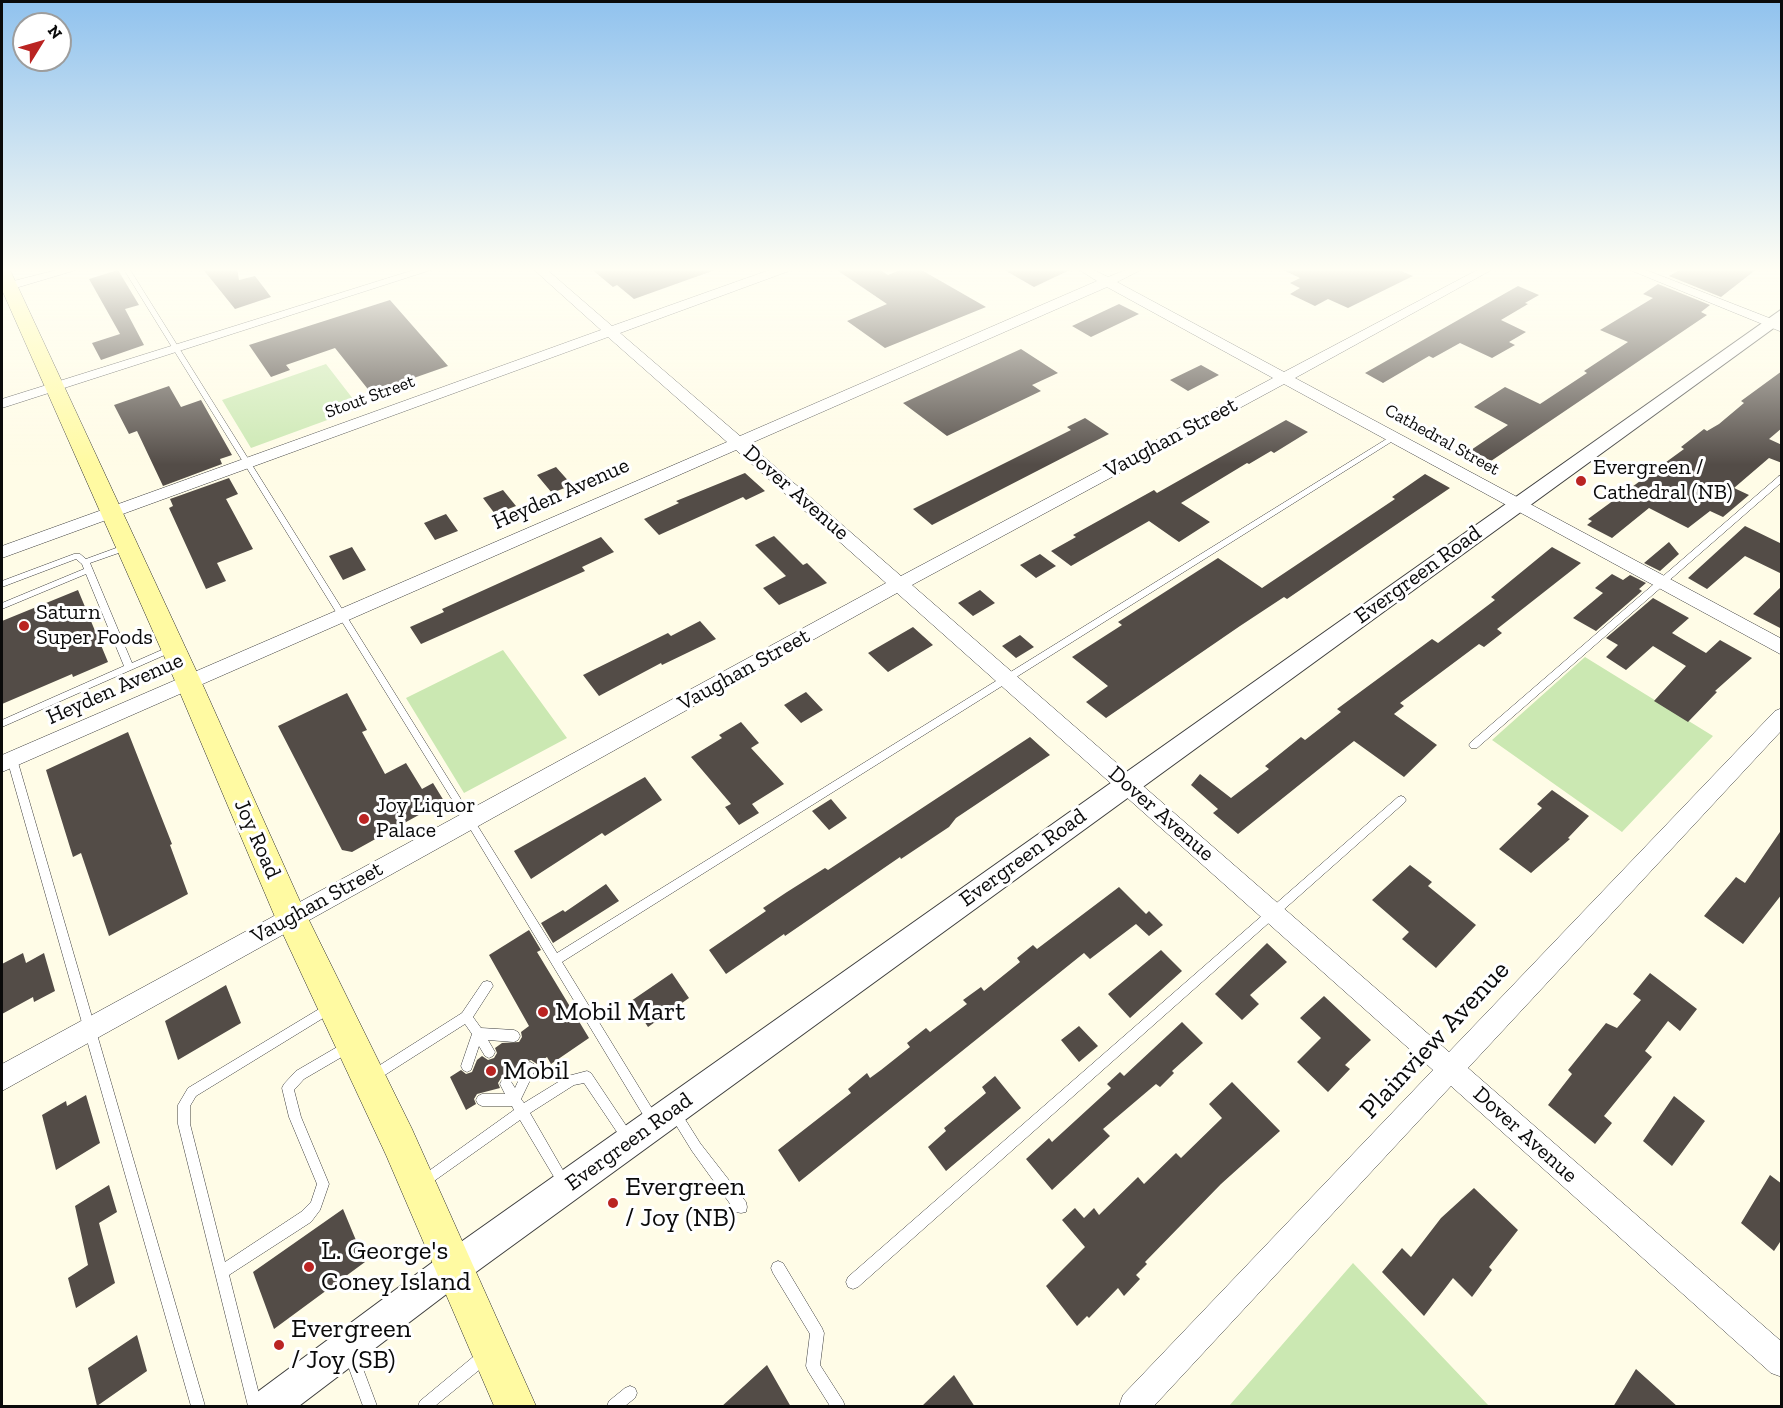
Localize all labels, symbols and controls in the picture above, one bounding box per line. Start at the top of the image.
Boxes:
north arrow [12,12,72,72]
text: N [44,21,66,43]
street label: Stout Street [322,371,418,423]
street label: Vaughan Street [1100,392,1242,484]
street label: Cathedral Street [1381,400,1503,480]
street label: Dover Avenue [738,440,854,546]
street label: Heyden Avenue [489,452,633,536]
place label: Evergreen / Cathedral (NB) [1593,455,1732,506]
marker: Evergreen / Cathedral (NB) [1574,474,1588,488]
street label: Evergreen Road [1349,520,1487,630]
place label: Saturn Super Foods [36,600,153,652]
marker: Saturn Super Foods [17,619,31,633]
street label: Vaughan Street [674,623,814,717]
street label: Heyden Avenue [43,647,187,731]
street label: Dover Avenue [1103,761,1219,867]
place label: Joy Liquor Palace [376,793,475,844]
street label: Joy Road [228,795,286,883]
street label: Evergreen Road [954,803,1092,913]
marker: Joy Liquor Palace [357,812,371,826]
street label: Vaughan Street [247,856,387,950]
street label: Plainview Avenue [1354,954,1516,1126]
place label: Mobil Mart [555,996,685,1028]
marker: Mobil Mart [536,1005,550,1019]
place label: Mobil [503,1055,569,1087]
marker: Mobil [484,1064,498,1078]
street label: Dover Avenue [1467,1081,1583,1189]
street label: Evergreen Road [560,1087,698,1197]
place label: Evergreen / Joy (NB) [625,1171,745,1234]
marker: Evergreen / Joy (NB) [606,1196,620,1210]
place label: L. George's Coney Island [321,1235,471,1298]
marker: L. George's Coney Island [302,1260,316,1274]
place label: Evergreen / Joy (SB) [291,1313,411,1376]
marker: Evergreen / Joy (SB) [272,1338,286,1352]

